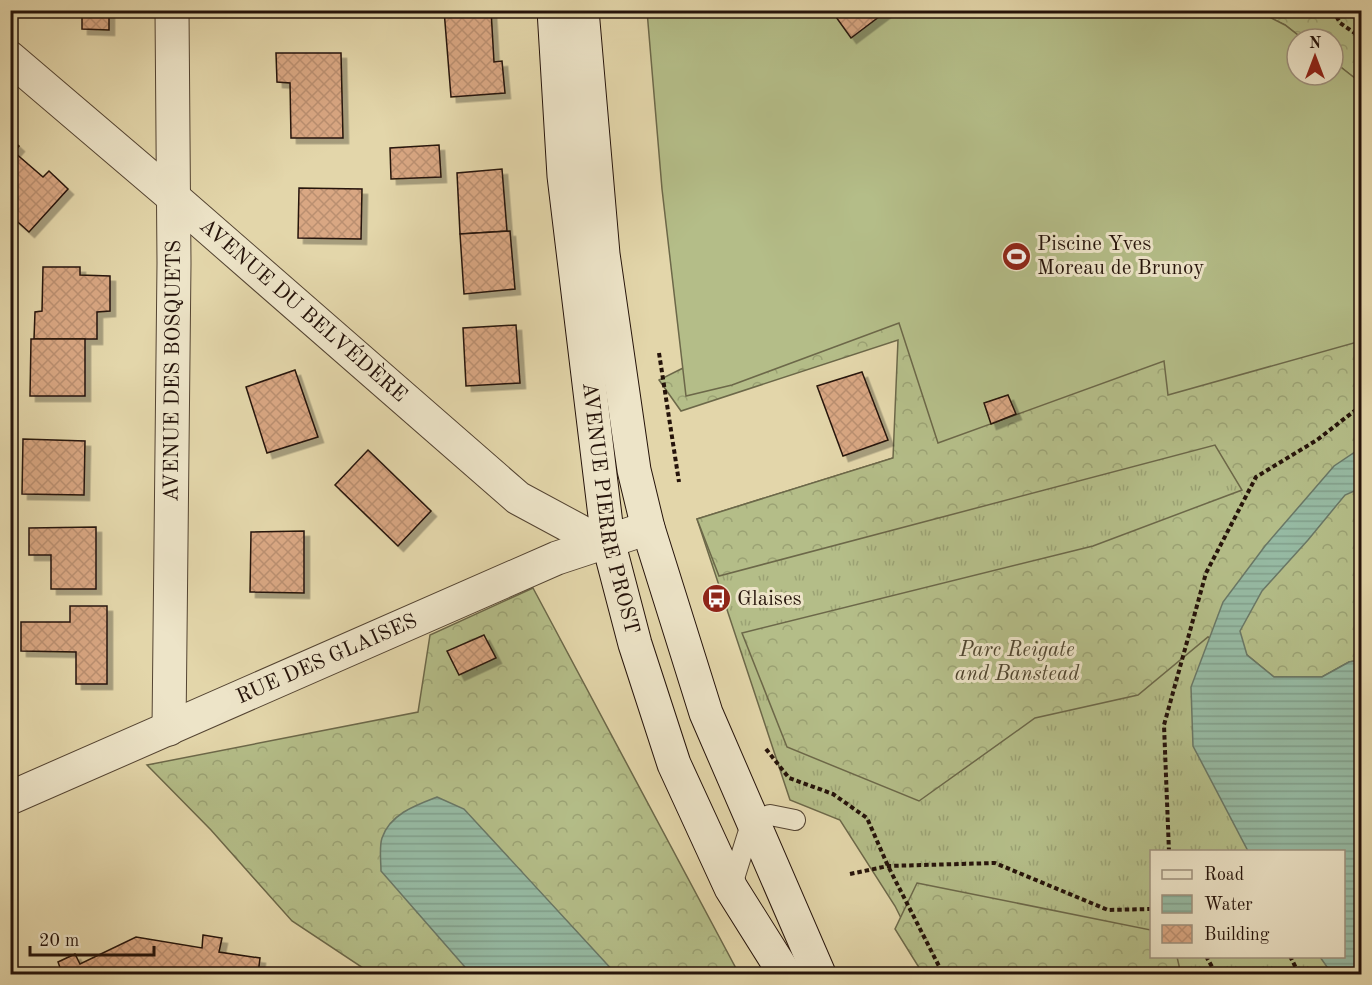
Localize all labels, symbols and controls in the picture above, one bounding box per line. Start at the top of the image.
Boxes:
north arrow [1285,27,1345,87]
text: N [1309,36,1322,52]
street label: AVENUE DU BELVÉDÈRE [196,215,411,406]
place label: Piscine Yves Moreau de Brunoy [1037,234,1204,279]
street label: AVENUE DES BOSQUETS [161,240,185,502]
sports icon: Piscine Yves Moreau de Brunoy [1000,240,1032,272]
street label: AVENUE PIERRE PROST [578,381,642,637]
bus stop icon: Glaises [700,583,732,615]
place label: Glaises [737,589,802,610]
street label: RUE DES GLAISES [233,610,420,708]
park label: Parc Reigate and Banstead [955,640,1080,685]
legend [1150,850,1345,958]
text: Road [1204,866,1244,884]
text: Water [1204,896,1253,914]
scale bar [30,919,154,957]
text: Building [1204,926,1270,944]
text: 20 m [39,932,79,950]

